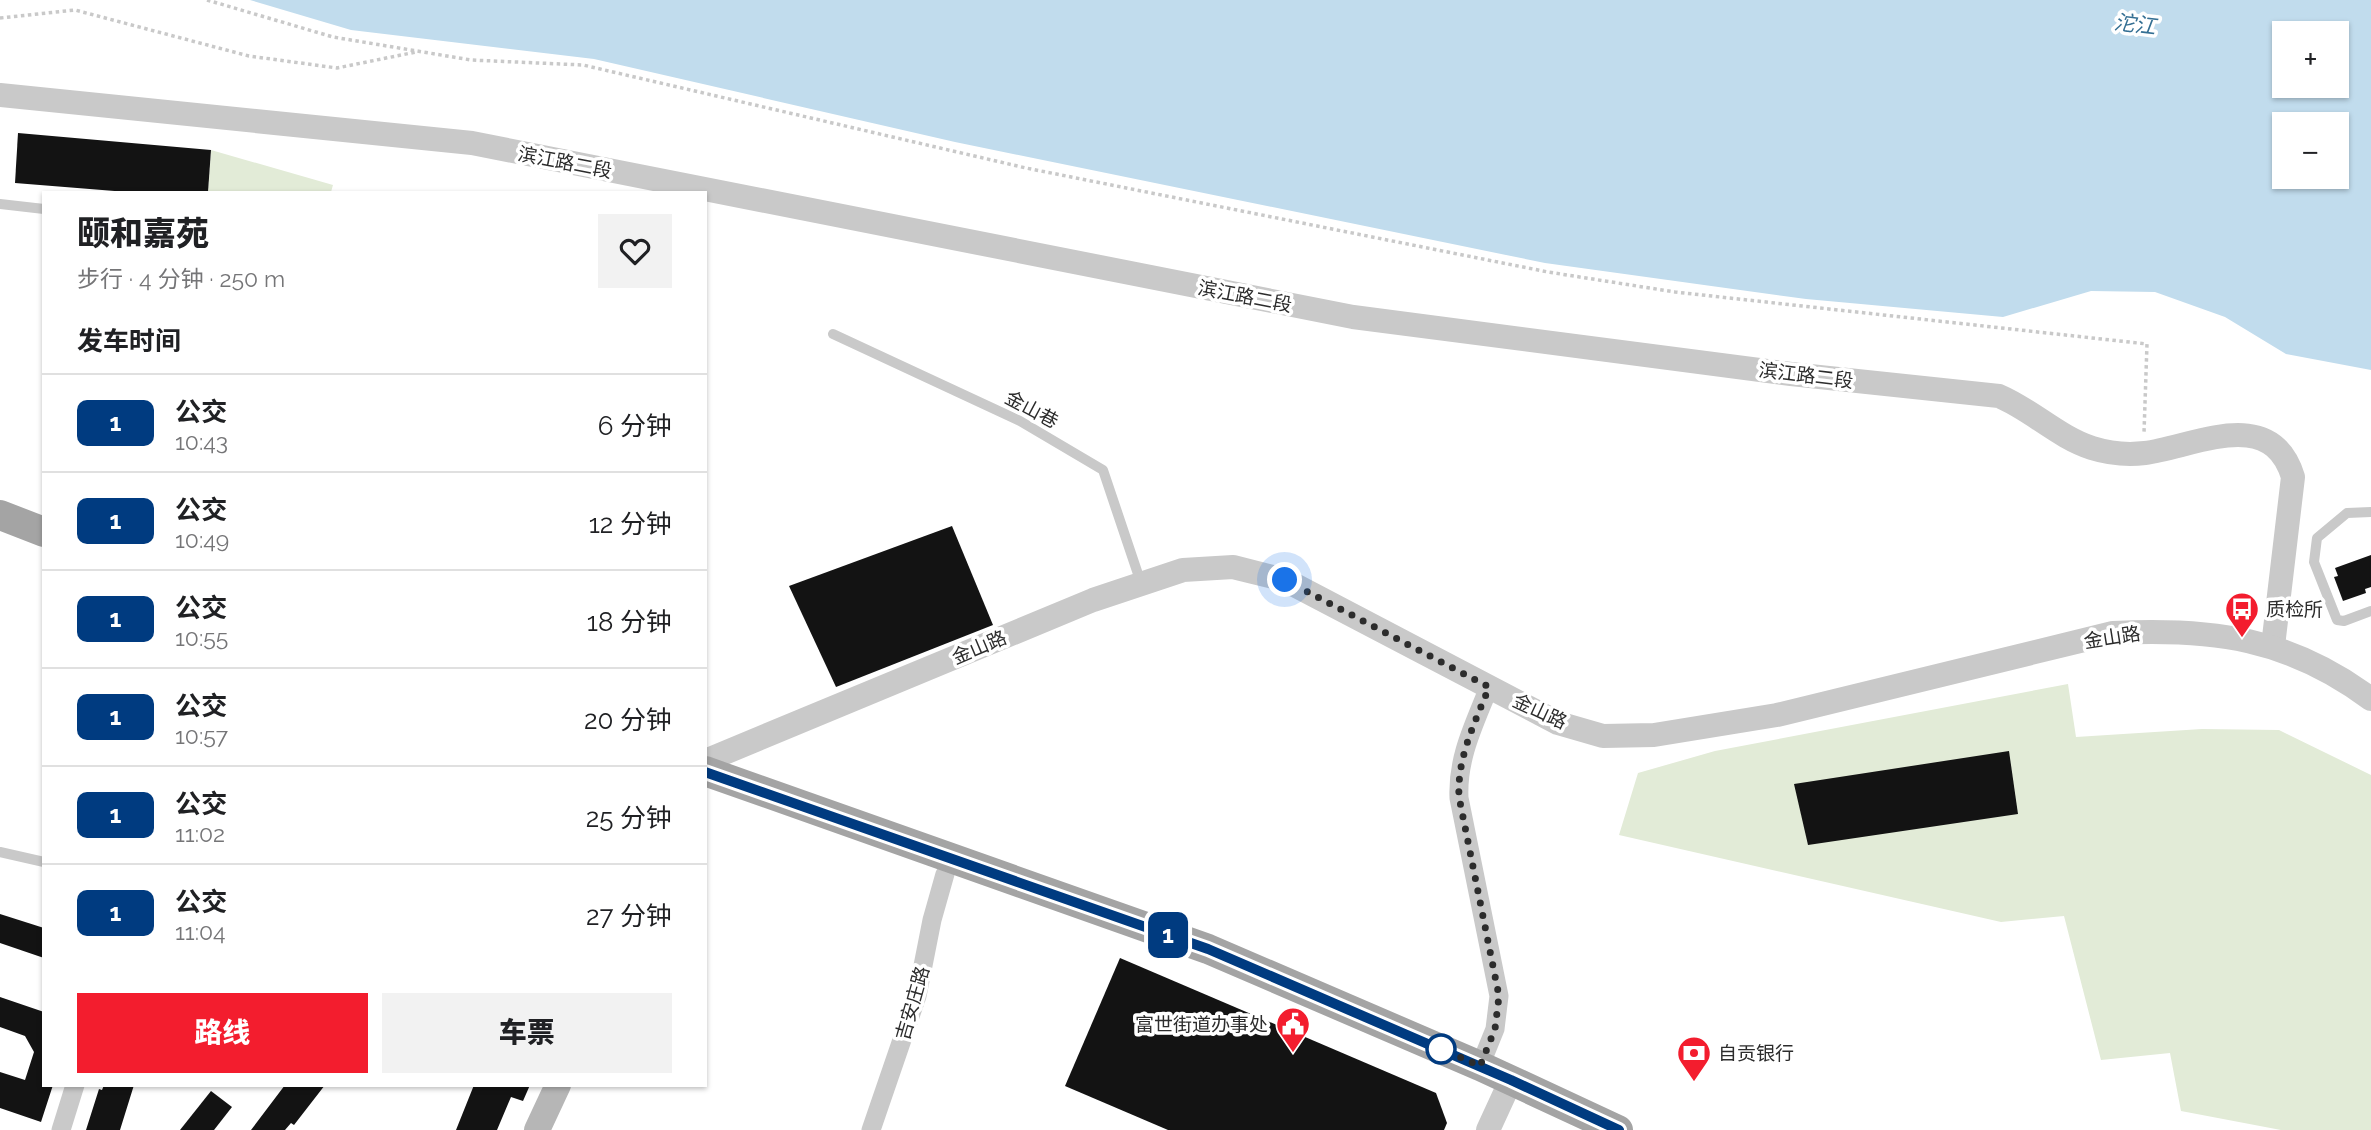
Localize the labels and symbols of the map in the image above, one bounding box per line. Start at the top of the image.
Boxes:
water label: 沱江 [2113,9,2159,39]
street label: 滨江路二段 [516,142,614,182]
street label: 滨江路二段 [1196,276,1294,316]
street label: 滨江路二段 [1758,358,1854,392]
street label: 金山巷 [1002,386,1062,432]
your location [1267,562,1302,597]
bus stop icon: 质检所 [2223,590,2261,639]
place label: 质检所 [2266,598,2323,620]
street label: 金山路 [2082,622,2142,652]
street label: 金山路 [948,626,1010,668]
street label: 金山路 [1510,689,1570,733]
line badge: 1 [1145,912,1191,958]
street label: 吉安庄路 [891,963,933,1043]
public building icon: 富世街道办事处 [1274,1005,1312,1054]
place label: 富世街道办事处 [1135,1013,1268,1035]
unlabelled marker [1426,1034,1456,1064]
bank icon: 自贡银行 [1675,1034,1713,1083]
place label: 自贡银行 [1718,1042,1794,1064]

